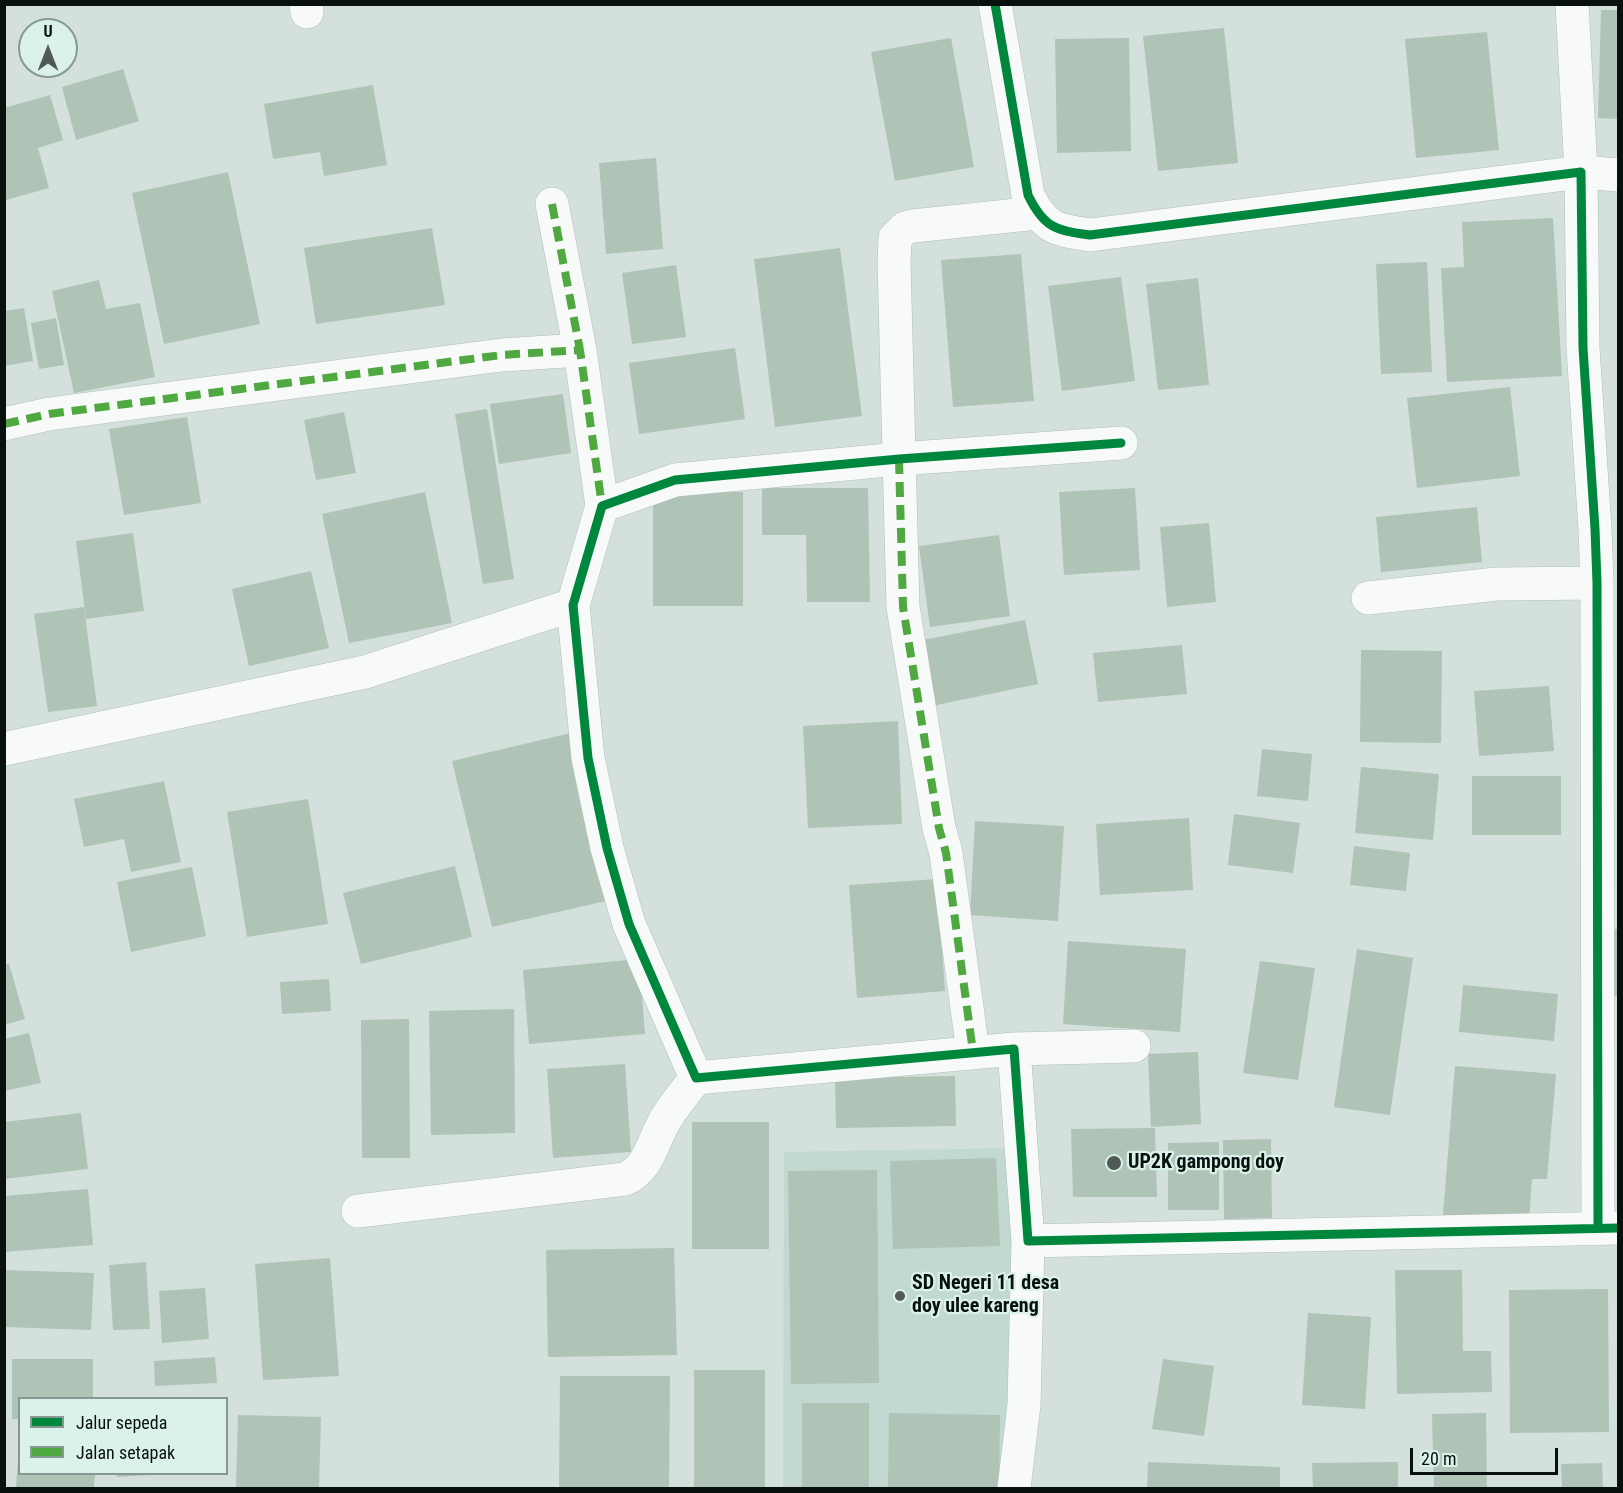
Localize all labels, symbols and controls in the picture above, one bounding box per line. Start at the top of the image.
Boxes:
north arrow [18,18,78,78]
text: U [43,22,53,41]
place label: UP2K gampong doy [1128,1151,1284,1175]
marker: UP2K gampong doy [1105,1154,1123,1172]
place label: SD Negeri 11 desa doy ulee kareng [912,1272,1059,1319]
marker: SD Negeri 11 desa doy ulee kareng [893,1289,907,1303]
legend [18,1397,228,1475]
text: Jalur sepeda [76,1412,167,1433]
scale bar [1413,1436,1562,1474]
text: Jalan setapak [76,1442,175,1463]
text: 20 m [1421,1448,1456,1469]

